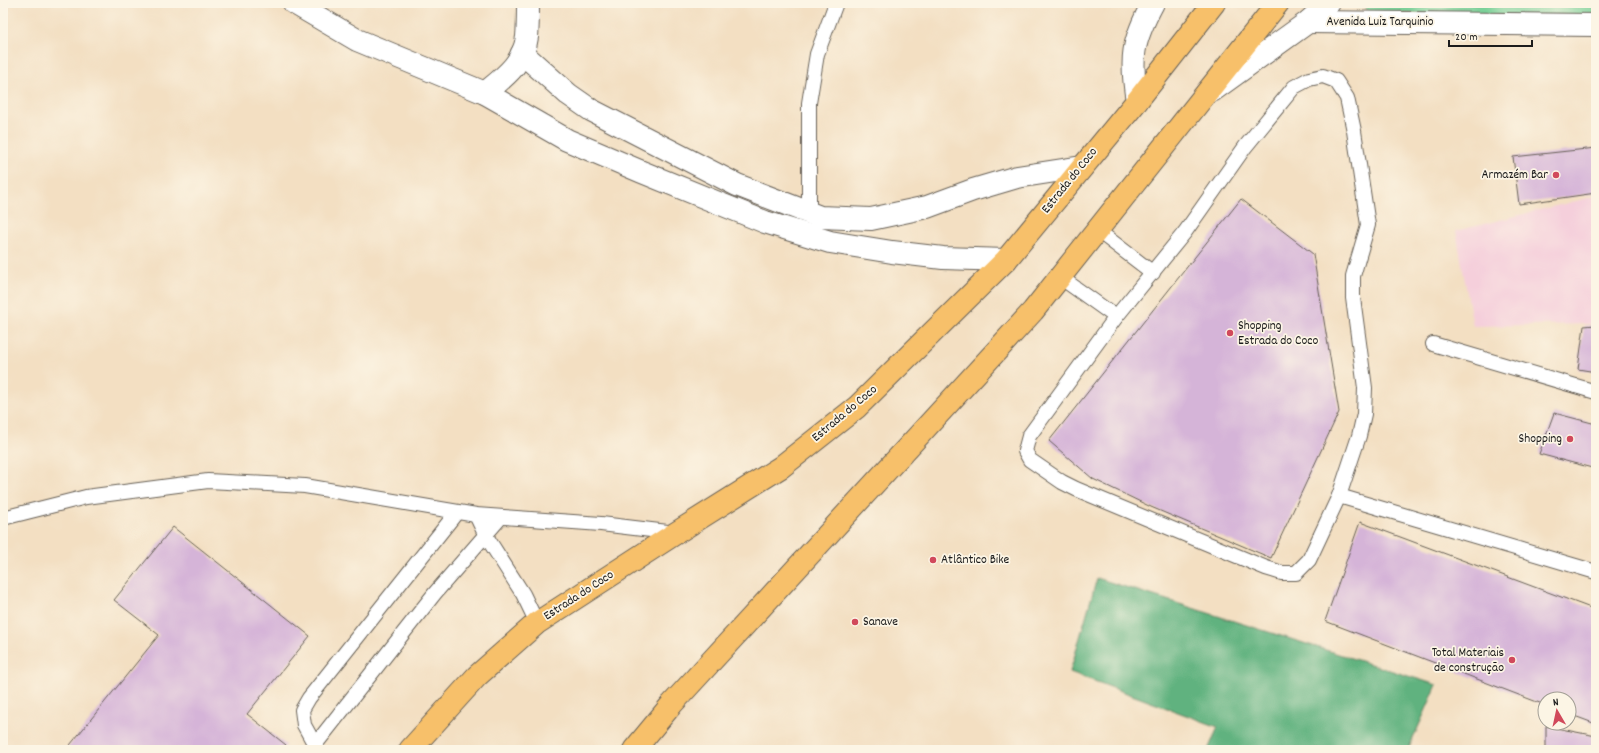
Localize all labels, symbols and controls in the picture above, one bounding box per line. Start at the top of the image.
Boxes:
street label: Avenida Luiz Tarquinio [1326,13,1434,32]
scale bar [1449,22,1532,48]
text: 20 m [1455,29,1478,46]
street label: Estrada do Coco [1037,144,1103,218]
place label: Armazém Bar [1482,166,1548,185]
marker: Armazém Bar [1551,170,1561,180]
place label: Shopping Estrada do Coco [1238,317,1319,351]
marker: Shopping Estrada do Coco [1225,328,1235,338]
street label: Estrada do Coco [808,381,882,447]
place label: Shopping [1518,430,1562,449]
marker: Shopping [1565,434,1575,444]
place label: Atlântico Bike [941,551,1010,570]
marker: Atlântico Bike [928,555,938,565]
street label: Estrada do Coco [540,566,618,626]
place label: Sanave [863,613,898,632]
marker: Sanave [850,617,860,627]
place label: Total Materiais de construção [1432,644,1504,678]
marker: Total Materiais de construção [1507,655,1517,665]
north arrow [1537,691,1577,731]
text: N [1552,695,1560,711]

